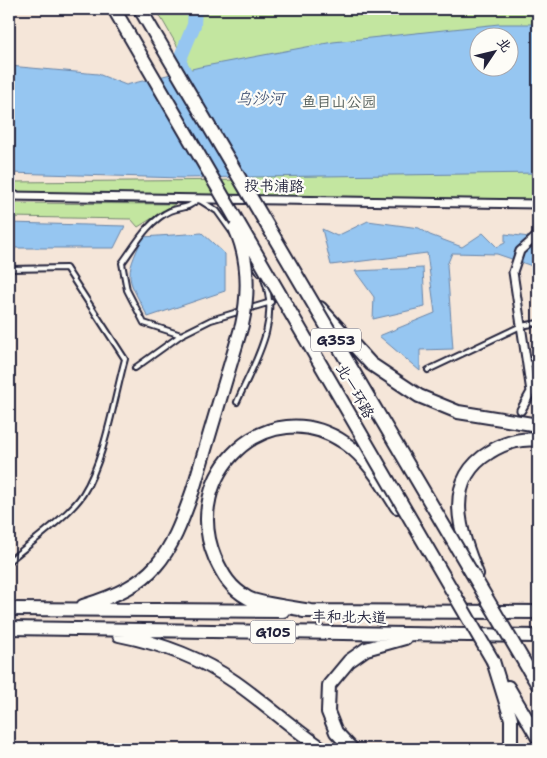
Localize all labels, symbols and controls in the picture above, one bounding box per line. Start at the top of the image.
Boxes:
north arrow [470,28,520,78]
text: 北 [493,34,516,55]
water label: 乌沙河 [236,88,287,109]
park label: 鱼目山公园 [301,92,377,112]
street label: 投书浦路 [244,175,304,197]
road number: G353 [311,328,361,352]
street label: 北一环路 [331,360,379,422]
street label: 丰和北大道 [311,606,387,628]
road number: G105 [250,620,296,644]

